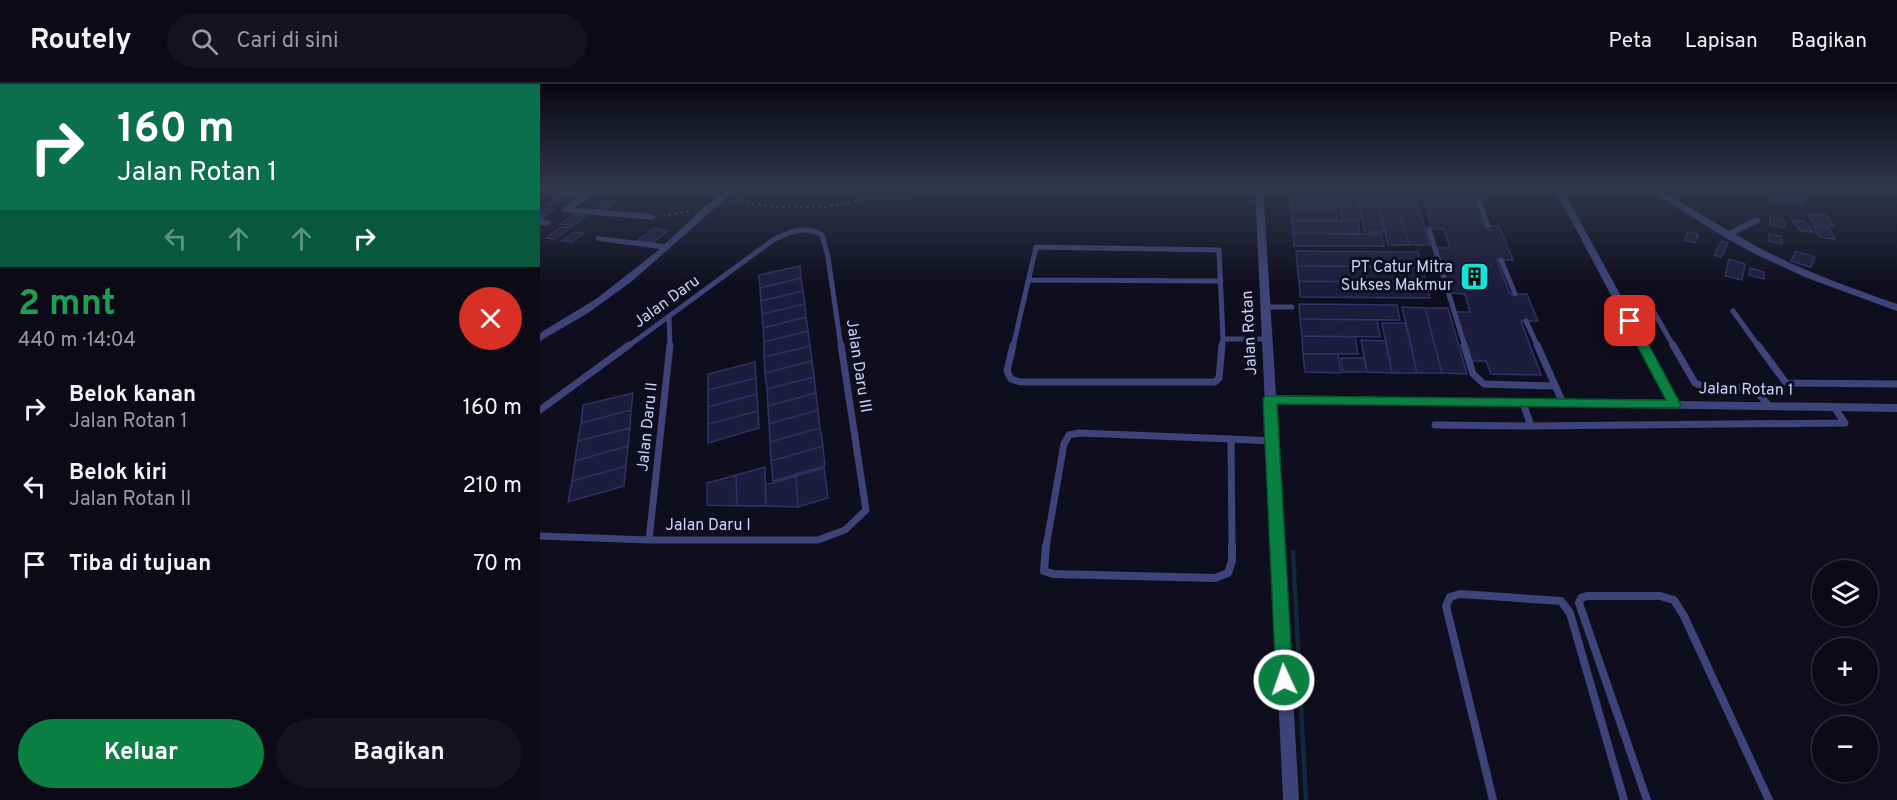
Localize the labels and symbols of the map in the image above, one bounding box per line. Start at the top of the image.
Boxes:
place label: PT Catur Mitra Sukses Makmur [1341,258,1453,296]
building icon: PT Catur Mitra Sukses Makmur [1458,261,1490,293]
street label: Jalan Daru [630,271,704,333]
street label: Jalan Rotan [1238,290,1262,376]
pin [1604,295,1655,346]
street label: Jalan Daru III [841,318,875,414]
street label: Jalan Rotan 1 [1698,379,1794,401]
street label: Jalan Daru II [633,381,663,473]
street label: Jalan Daru I [665,516,751,536]
position arrow [1252,648,1316,712]

